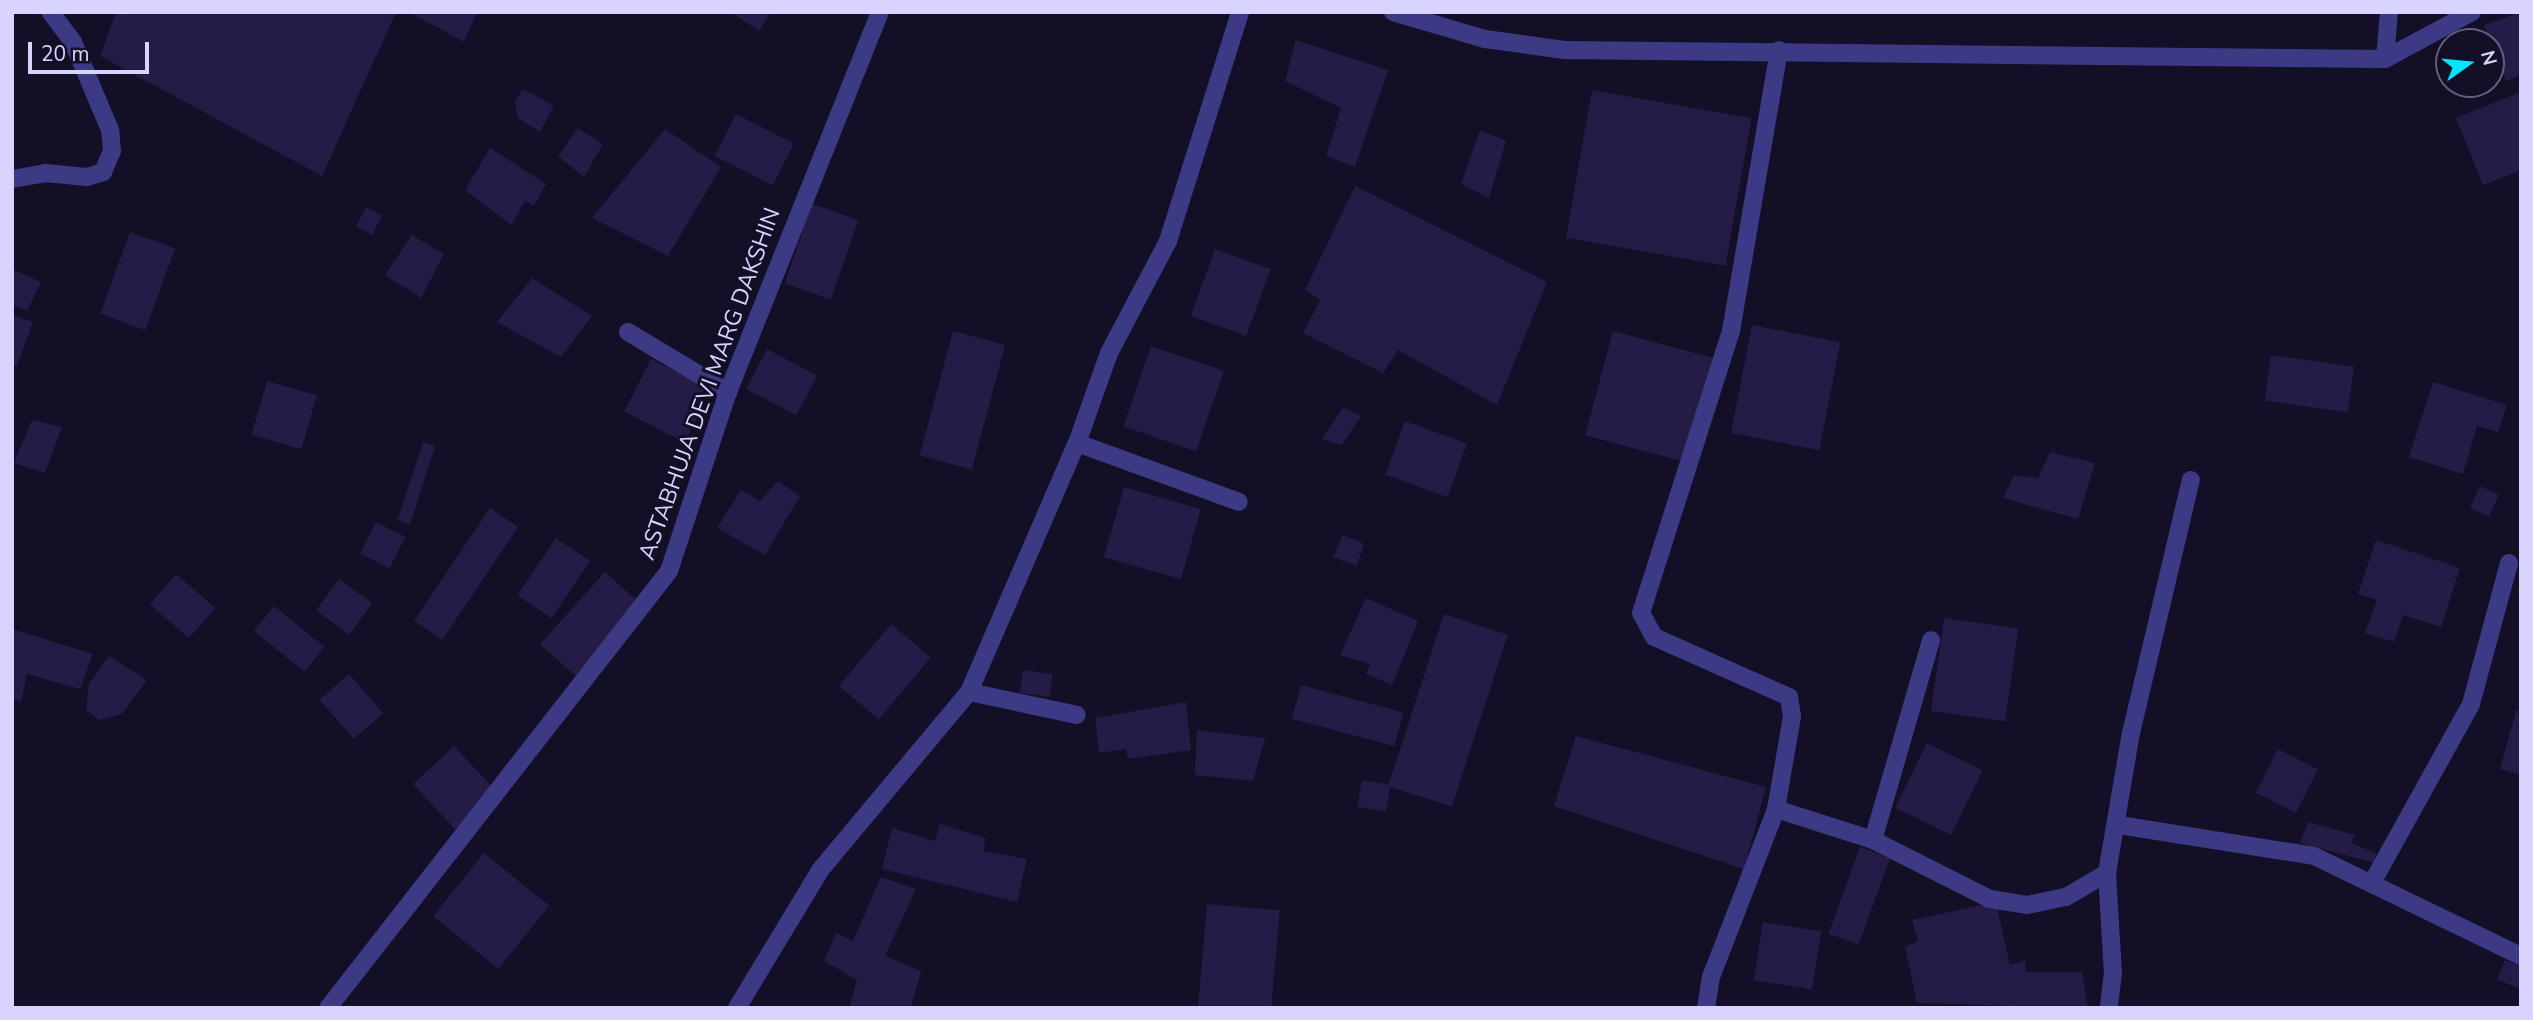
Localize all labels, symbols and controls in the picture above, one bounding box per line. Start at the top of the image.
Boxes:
scale bar [32,28,152,72]
north arrow [2435,28,2505,98]
text: 20 m [41,40,90,68]
text: N [2474,48,2503,68]
street label: ASTABHUJA DEVI MARG DAKSHIN [633,204,787,564]

